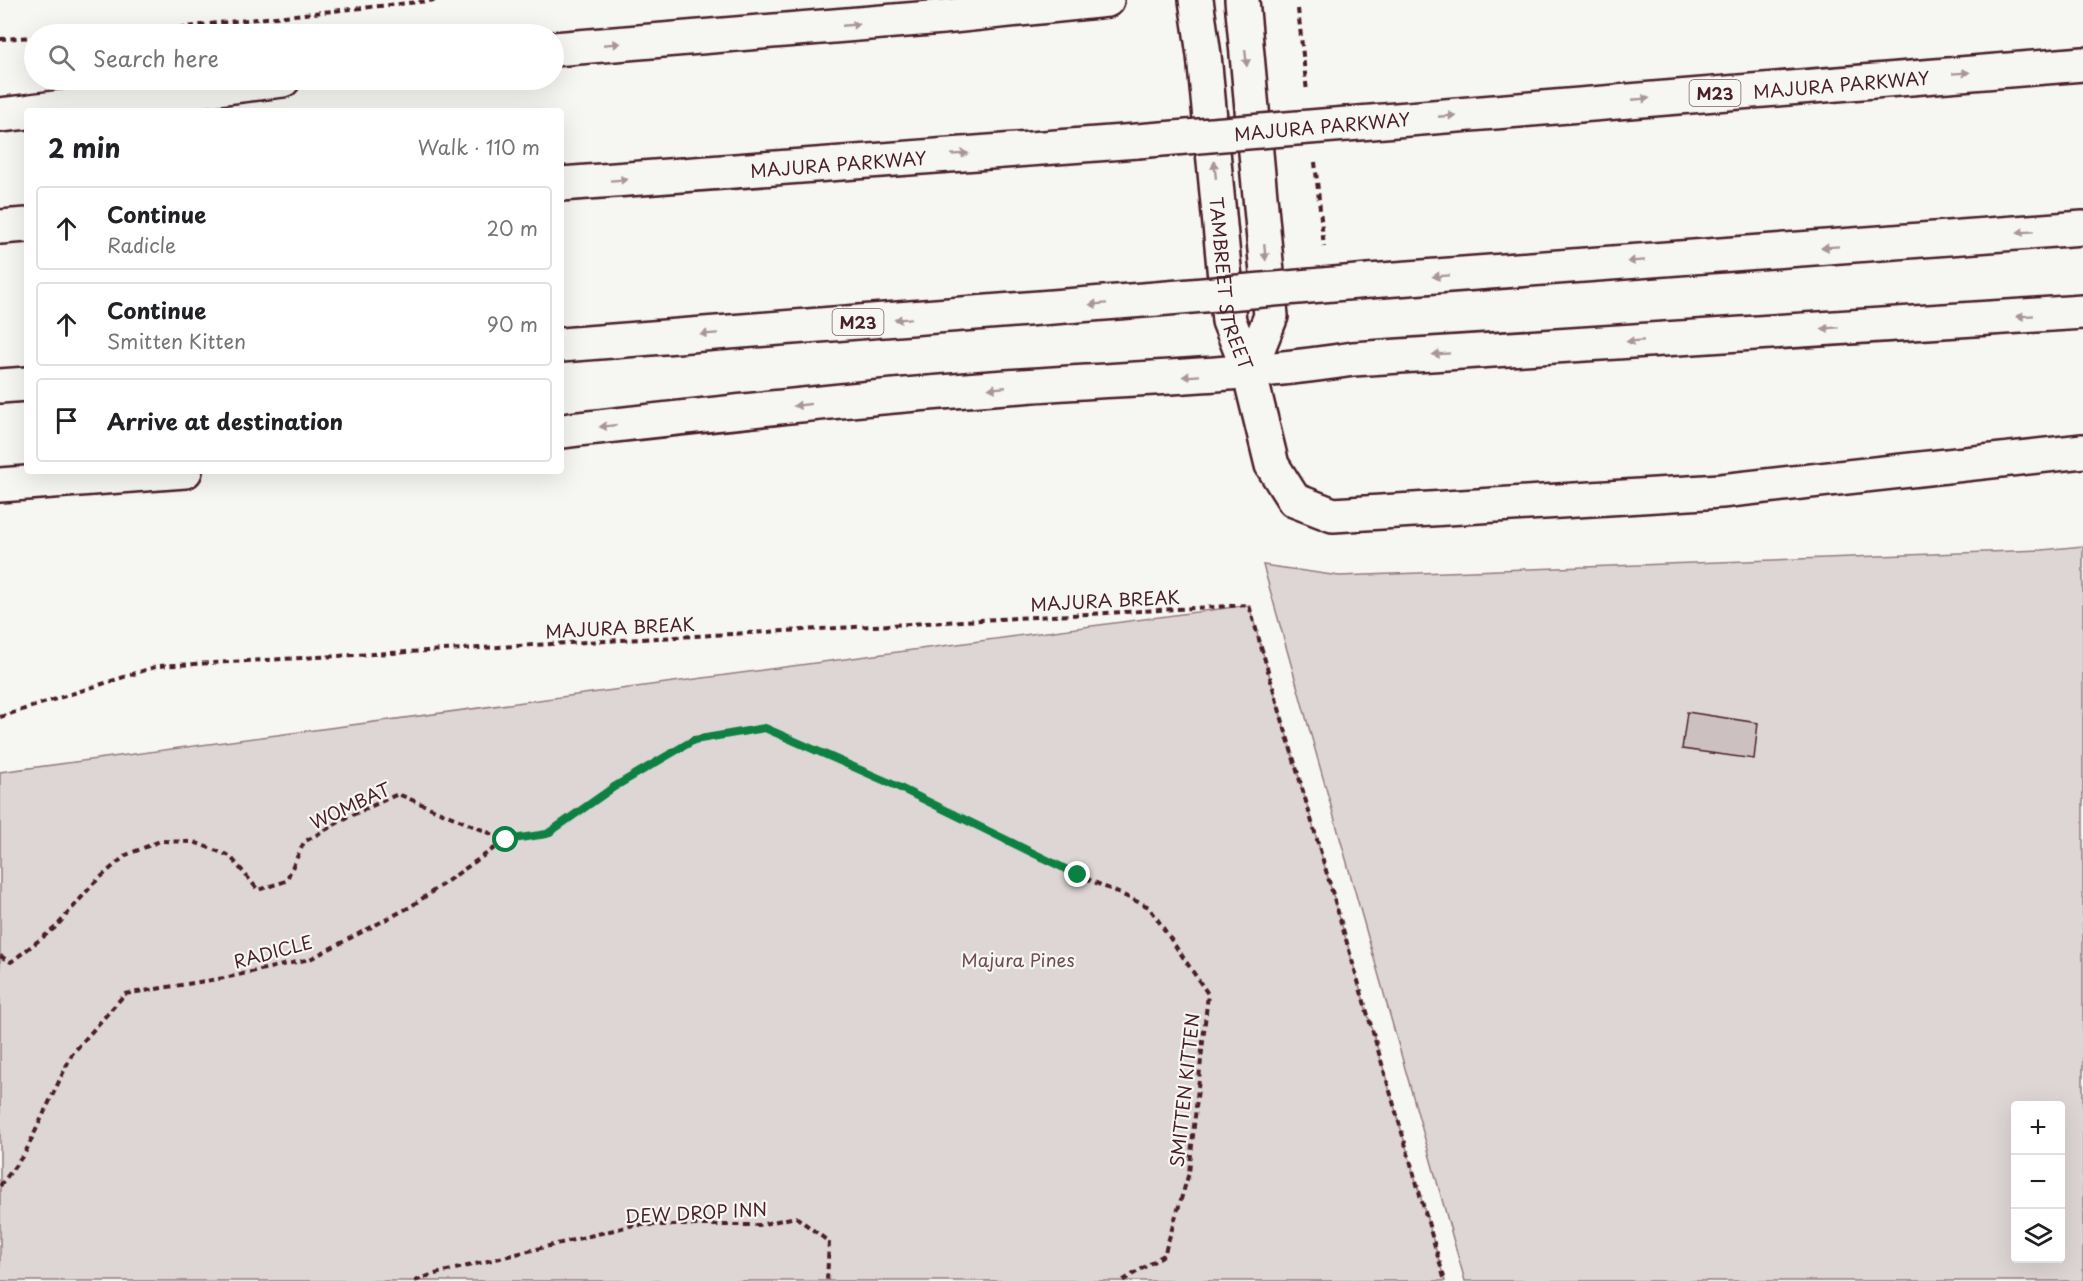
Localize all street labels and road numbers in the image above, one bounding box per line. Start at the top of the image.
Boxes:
street label: MAJURA PARKWAY [1752,63,1931,104]
road number: M23 [1690,80,1740,106]
street label: MAJURA PARKWAY [1233,105,1412,147]
street label: MAJURA PARKWAY [749,143,928,183]
street label: TAMBREET STREET [1204,196,1261,374]
road number: M23 [832,309,884,335]
street label: MAJURA BREAK [1030,583,1180,617]
street label: MAJURA BREAK [545,610,695,644]
street label: WOMBAT [305,774,395,835]
street label: RADICLE [230,927,316,975]
street label: SMITTEN KITTEN [1162,1012,1206,1168]
street label: DEW DROP INN [624,1195,768,1229]

